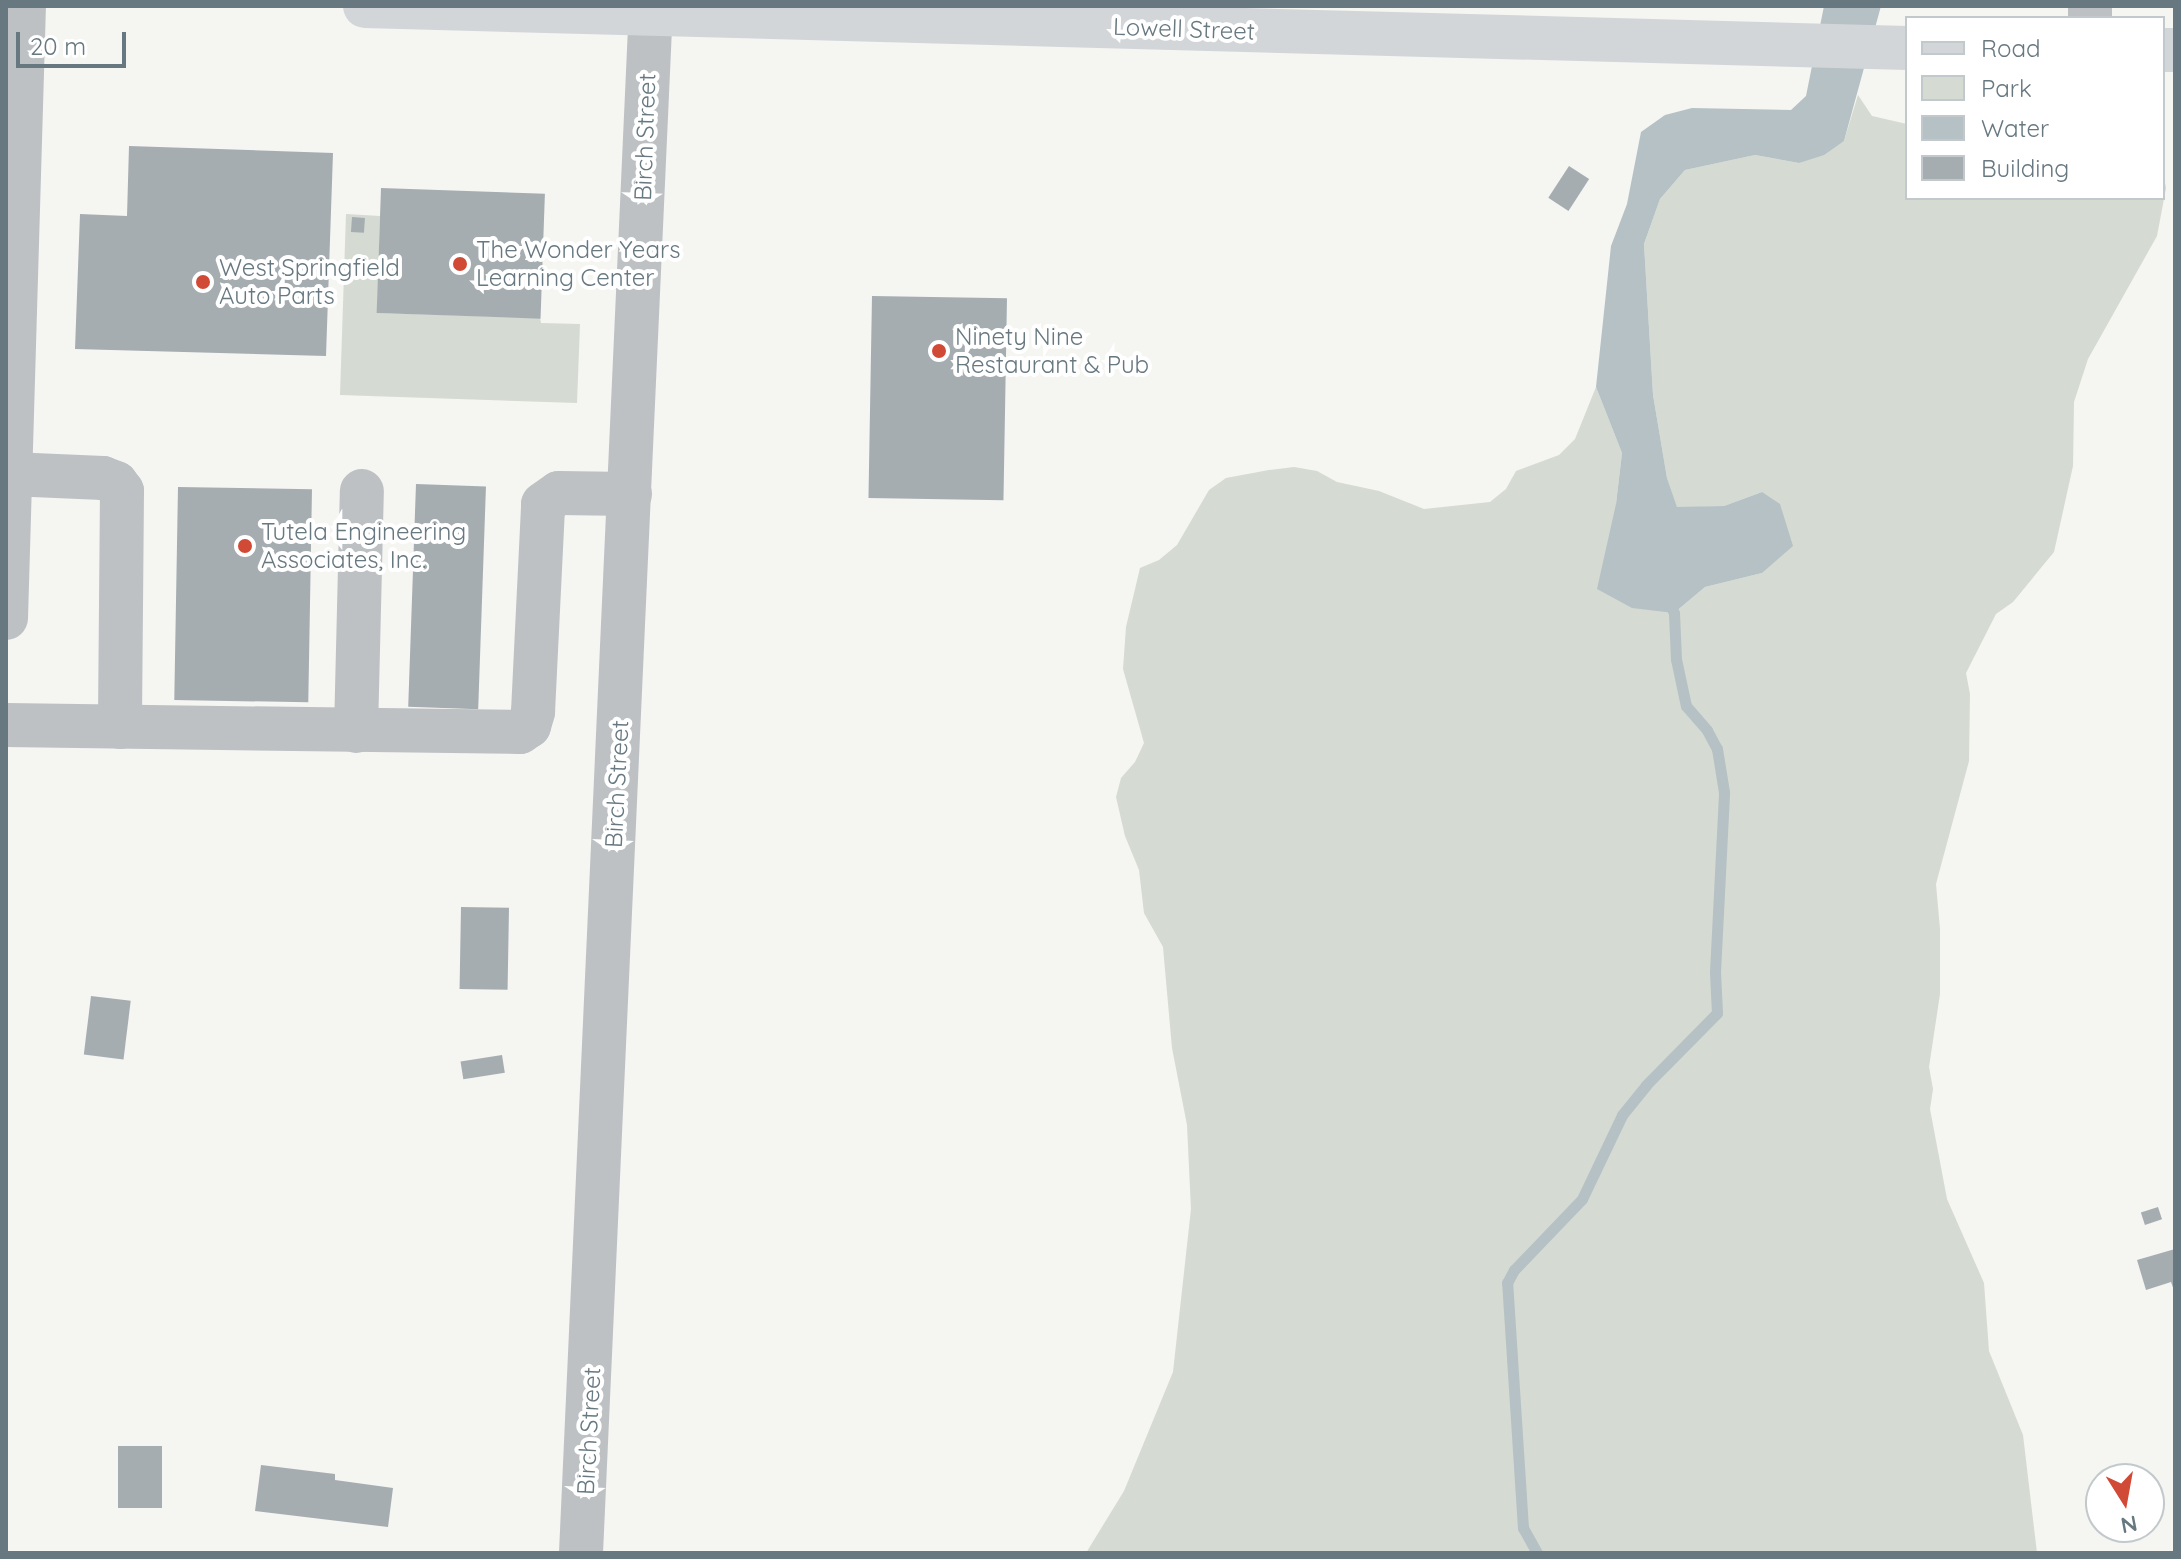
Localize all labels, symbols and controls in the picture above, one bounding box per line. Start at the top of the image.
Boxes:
street label: Lowell Street [1113,12,1255,46]
scale bar [20,16,130,66]
legend [1905,16,2165,200]
text: 20 m [30,31,86,61]
text: Road [1981,33,2041,63]
street label: Birch Street [628,73,662,201]
text: Park [1981,73,2032,103]
text: Water [1981,113,2049,143]
text: Building [1981,153,2069,183]
place label: The Wonder Years Learning Center [476,236,680,292]
place label: West Springfield Auto Parts [219,254,400,310]
marker: The Wonder Years Learning Center [451,255,469,273]
marker: West Springfield Auto Parts [194,273,212,291]
place label: Ninety Nine Restaurant & Pub [955,323,1149,379]
marker: Ninety Nine Restaurant & Pub [930,342,948,360]
place label: Tutela Engineering Associates, Inc. [261,518,466,574]
marker: Tutela Engineering Associates, Inc. [236,537,254,555]
street label: Birch Street [599,719,635,849]
street label: Birch Street [571,1366,607,1496]
north arrow [2085,1463,2165,1543]
text: N [2119,1509,2140,1540]

